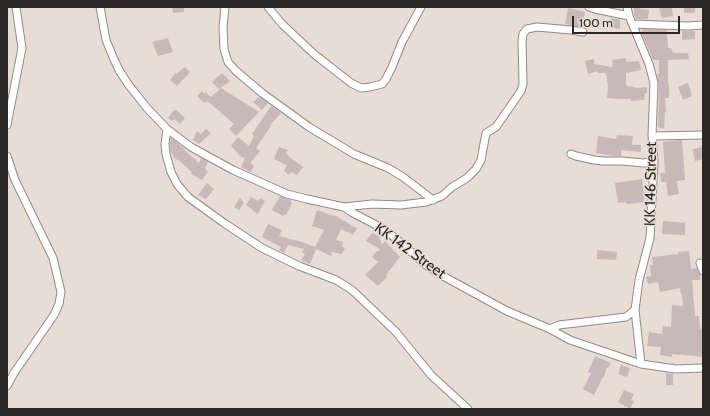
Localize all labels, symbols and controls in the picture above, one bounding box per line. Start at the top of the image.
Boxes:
scale bar [574,8,682,34]
text: 100 m [579,15,613,30]
street label: KK 146 Street [641,142,661,226]
street label: KK 142 Street [371,219,449,283]

